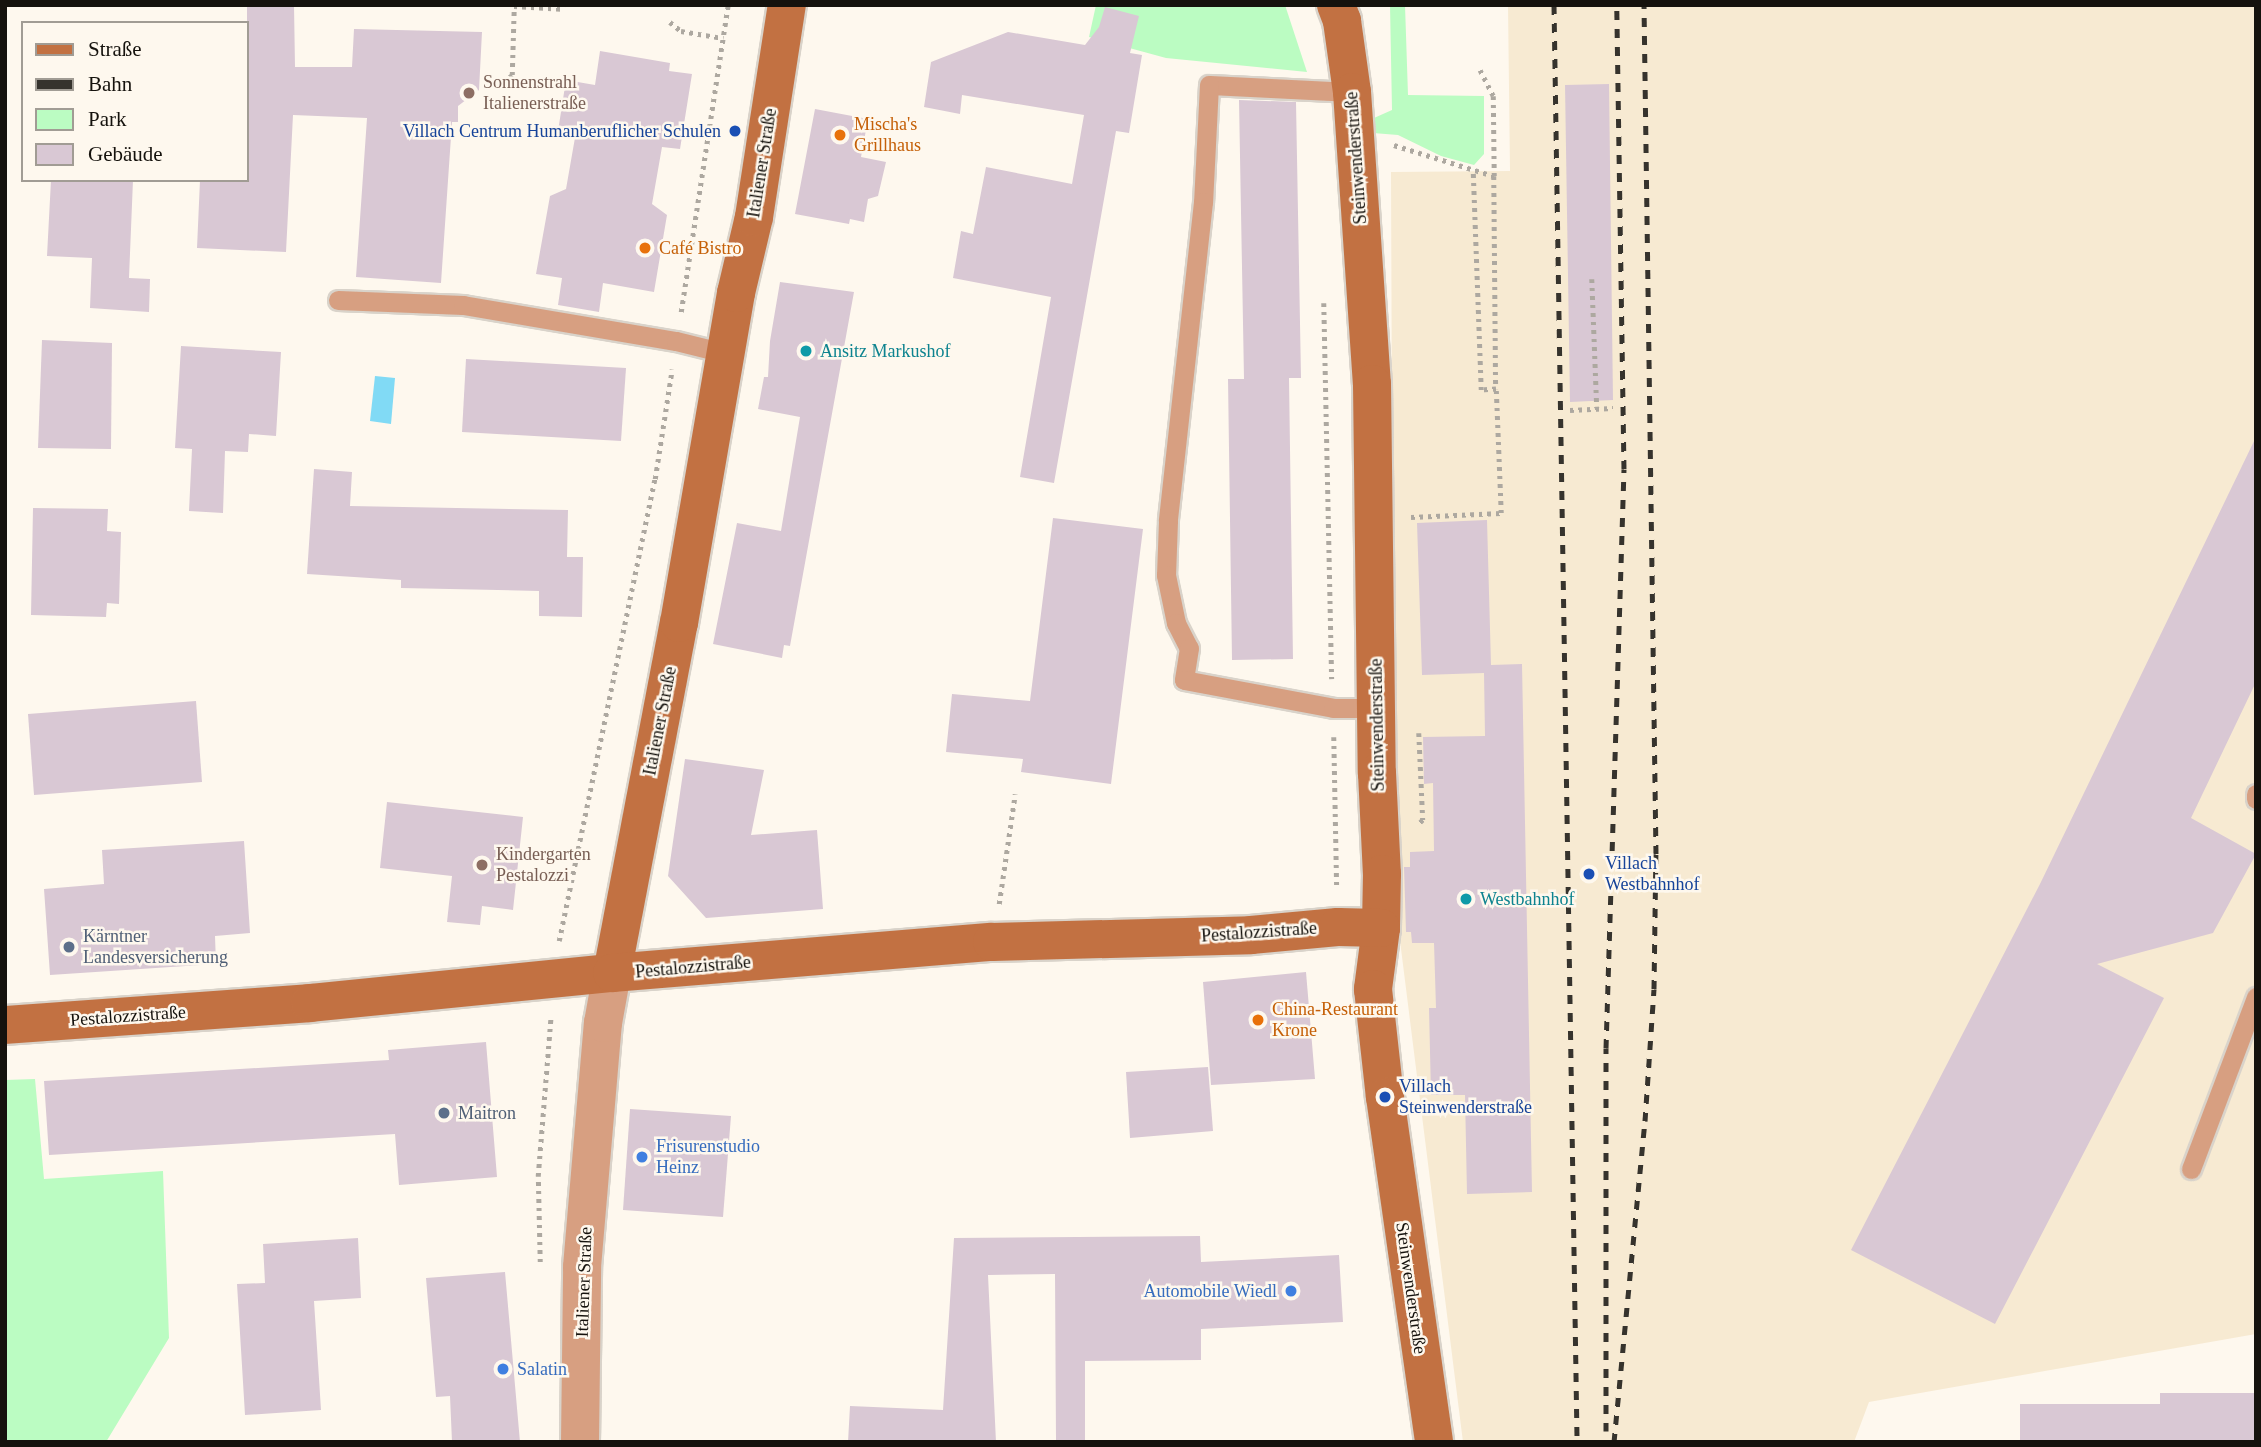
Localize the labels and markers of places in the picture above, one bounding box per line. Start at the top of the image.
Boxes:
place label: Sonnenstrahl Italienerstraße [483,72,586,114]
marker: Sonnenstrahl Italienerstraße [461,85,477,101]
place label: Mischa's Grillhaus [854,114,921,156]
place label: Villach Centrum Humanberuflicher Schulen [403,120,721,142]
marker: Villach Centrum Humanberuflicher Schulen [727,123,743,139]
marker: Mischa's Grillhaus [832,127,848,143]
place label: Café Bistro [659,237,741,259]
marker: Café Bistro [637,240,653,256]
place label: Ansitz Markushof [820,340,950,362]
marker: Ansitz Markushof [798,343,814,359]
place label: Kindergarten Pestalozzi [496,844,591,886]
place label: Villach Westbahnhof [1605,853,1700,896]
marker: Kindergarten Pestalozzi [474,857,490,873]
marker: Villach Westbahnhof [1579,864,1599,884]
place label: Westbahnhof [1480,888,1575,910]
marker: Westbahnhof [1458,891,1474,907]
place label: Kärntner Landesversicherung [83,926,228,968]
marker: Kärntner Landesversicherung [61,939,77,955]
place label: China-Restaurant Krone [1272,999,1398,1042]
marker: China-Restaurant Krone [1250,1012,1266,1028]
place label: Villach Steinwenderstraße [1399,1076,1532,1118]
marker: Villach Steinwenderstraße [1377,1089,1393,1105]
place label: Maitron [458,1102,516,1124]
marker: Maitron [436,1105,452,1121]
place label: Frisurenstudio Heinz [656,1136,760,1178]
marker: Frisurenstudio Heinz [634,1149,650,1165]
place label: Automobile Wiedl [1143,1280,1277,1302]
marker: Automobile Wiedl [1283,1283,1299,1299]
place label: Salatin [517,1358,567,1380]
marker: Salatin [495,1361,511,1377]

